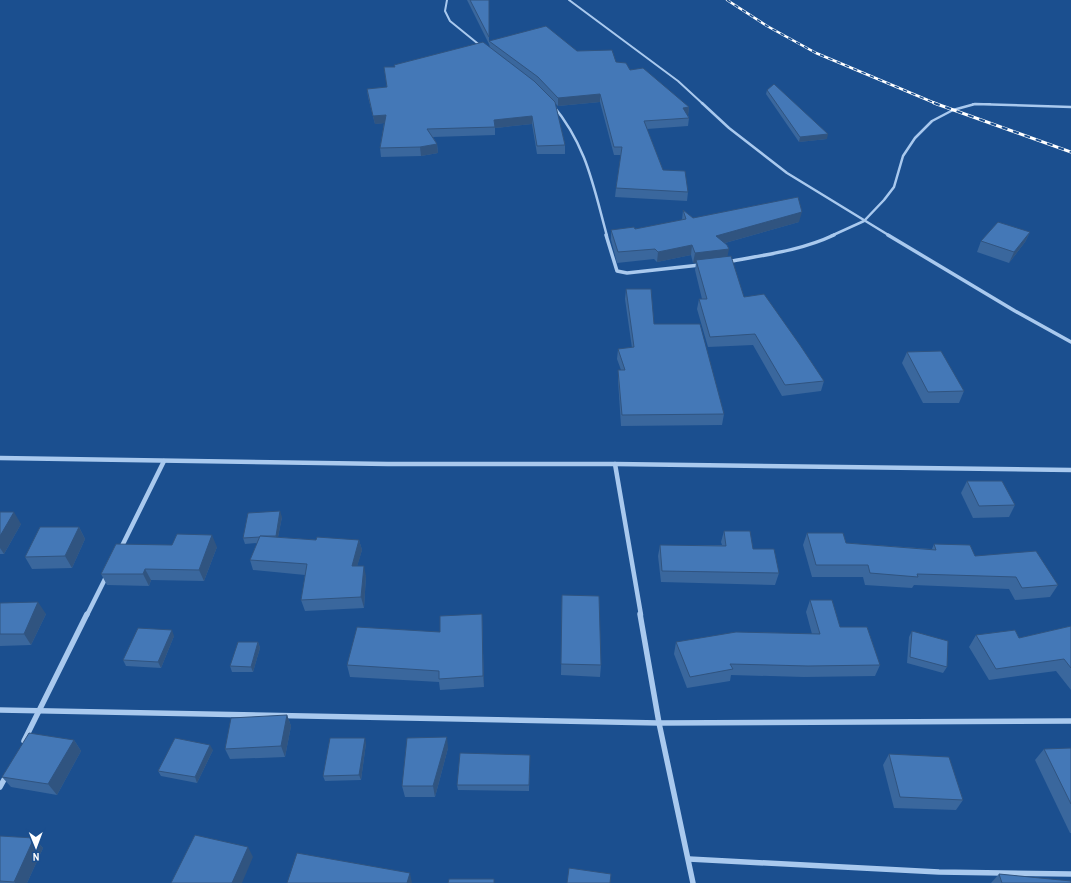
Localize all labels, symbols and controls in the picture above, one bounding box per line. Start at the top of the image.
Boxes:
north arrow [16,827,56,867]
text: N [33,850,40,864]

